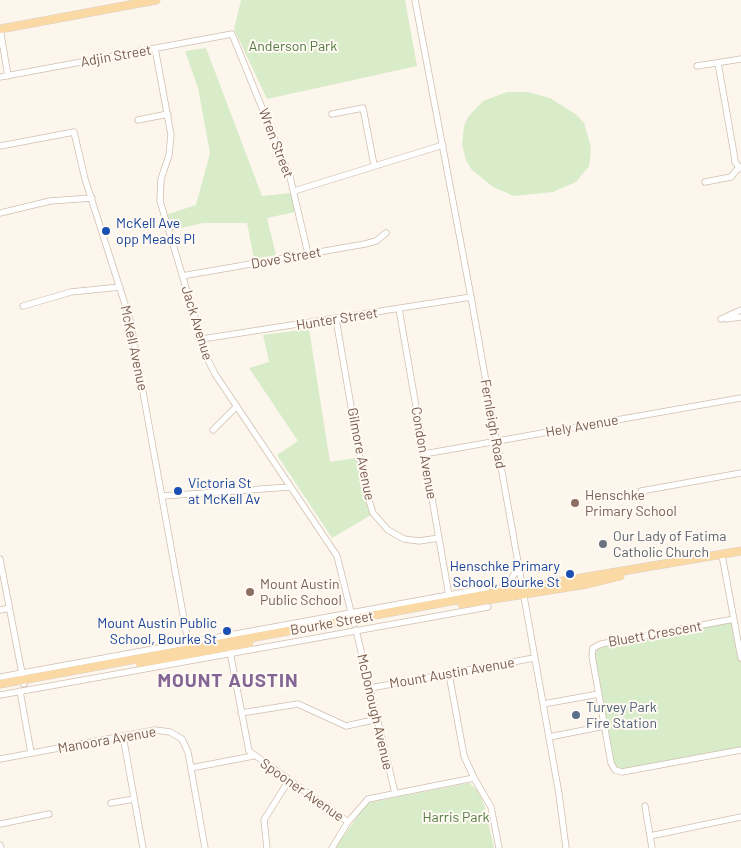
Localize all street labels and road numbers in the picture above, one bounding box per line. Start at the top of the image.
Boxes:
street label: Adjin Street [79,42,153,70]
street label: Wren Street [255,106,297,180]
street label: Dove Street [250,244,322,272]
street label: Jack Avenue [178,284,216,362]
street label: McKell Avenue [117,304,151,392]
street label: Hunter Street [295,304,379,334]
street label: Fernleigh Road [477,378,509,470]
street label: Condon Avenue [408,405,440,501]
street label: Gilmore Avenue [344,406,378,502]
street label: Hely Avenue [544,411,620,441]
street label: Bourke Street [289,607,375,639]
street label: Bluett Crescent [607,617,703,651]
street label: McDonough Avenue [353,652,397,772]
street label: Mount Austin Avenue [388,654,516,692]
street label: Manoora Avenue [57,723,157,757]
street label: Spooner Avenue [257,755,347,825]

